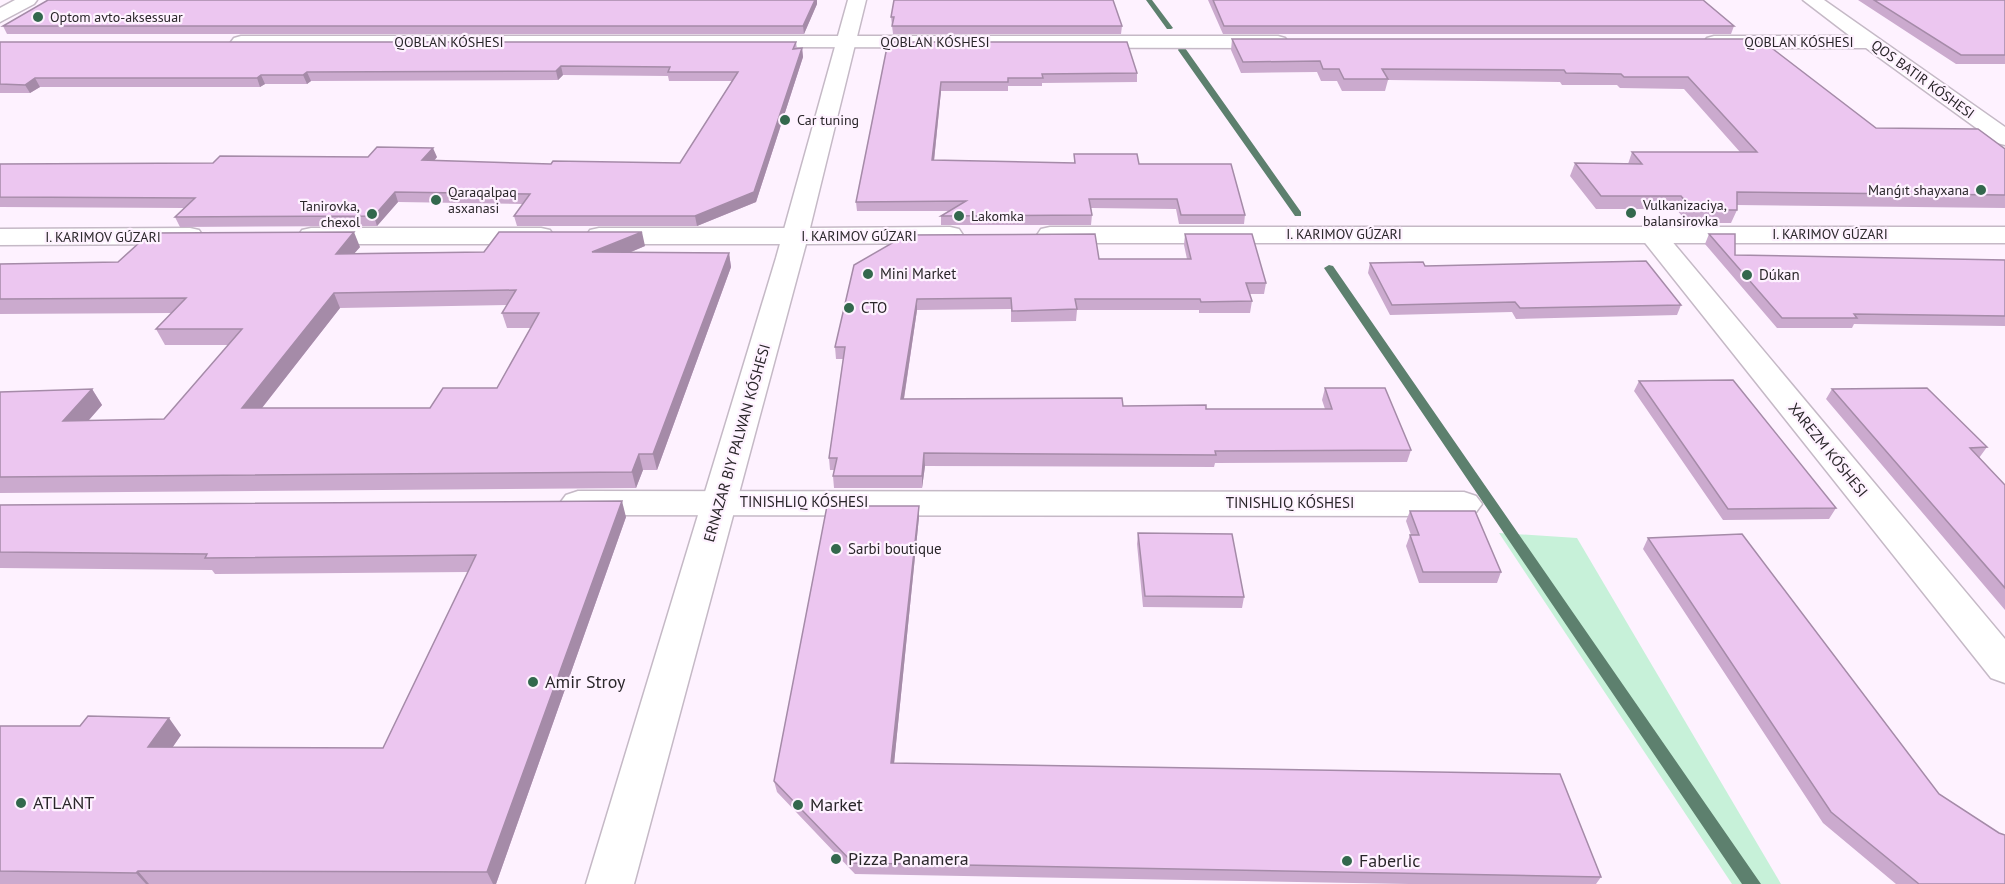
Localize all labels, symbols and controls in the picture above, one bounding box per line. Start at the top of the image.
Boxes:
place label: Optom avto-aksessuar [50,8,183,26]
marker: Optom avto-aksessuar [31,10,45,24]
street label: QOBLAN KÓSHESI [394,33,504,51]
street label: QOBLAN KÓSHESI [880,33,990,51]
street label: QOBLAN KÓSHESI [1744,33,1854,51]
street label: QOS BATIR KÓSHESI [1868,36,1978,122]
place label: Car tuning [797,111,859,129]
marker: Car tuning [778,113,792,127]
place label: Manǵıt shayxana [1868,181,1969,199]
place label: Qaraqalpaq asxanasi [448,183,517,217]
marker: Manǵıt shayxana [1974,183,1988,197]
marker: Qaraqalpaq asxanasi [429,193,443,207]
place label: Vulkanizaciya, balansirovka [1642,196,1727,230]
place label: Tanirovka, chexol [300,197,360,231]
marker: Vulkanizaciya, balansirovka [1624,206,1638,220]
marker: Tanirovka, chexol [365,207,379,221]
place label: Lakomka [971,207,1024,225]
marker: Lakomka [952,209,966,223]
street label: I. KARIMOV GÚZARI [1286,225,1402,243]
street label: I. KARIMOV GÚZARI [1772,225,1888,243]
street label: I. KARIMOV GÚZARI [801,227,917,245]
street label: I. KARIMOV GÚZARI [45,228,161,246]
place label: Mini Market [880,264,956,283]
place label: Dúkan [1759,265,1800,284]
marker: Mini Market [861,267,875,281]
marker: Dúkan [1740,268,1754,282]
place label: СТО [861,298,887,317]
marker: СТО [842,301,856,315]
street label: ERNAZAR BIY PALWAN KÓSHESI [699,342,774,544]
street label: XAREZM KÓSHESI [1785,399,1872,501]
street label: TINISHLIQ KÓSHESI [740,492,868,511]
street label: TINISHLIQ KÓSHESI [1226,493,1354,512]
place label: Sarbi boutique [848,539,942,558]
marker: Sarbi boutique [829,542,843,556]
place label: Amir Stroy [545,670,626,693]
marker: Amir Stroy [526,675,540,689]
place label: ATLANT [33,791,94,814]
place label: Market [810,793,863,816]
marker: ATLANT [14,796,28,810]
marker: Market [791,798,805,812]
place label: Pizza Panamera [848,847,969,870]
place label: Faberlic [1359,849,1420,872]
marker: Pizza Panamera [829,852,843,866]
marker: Faberlic [1340,854,1354,868]

